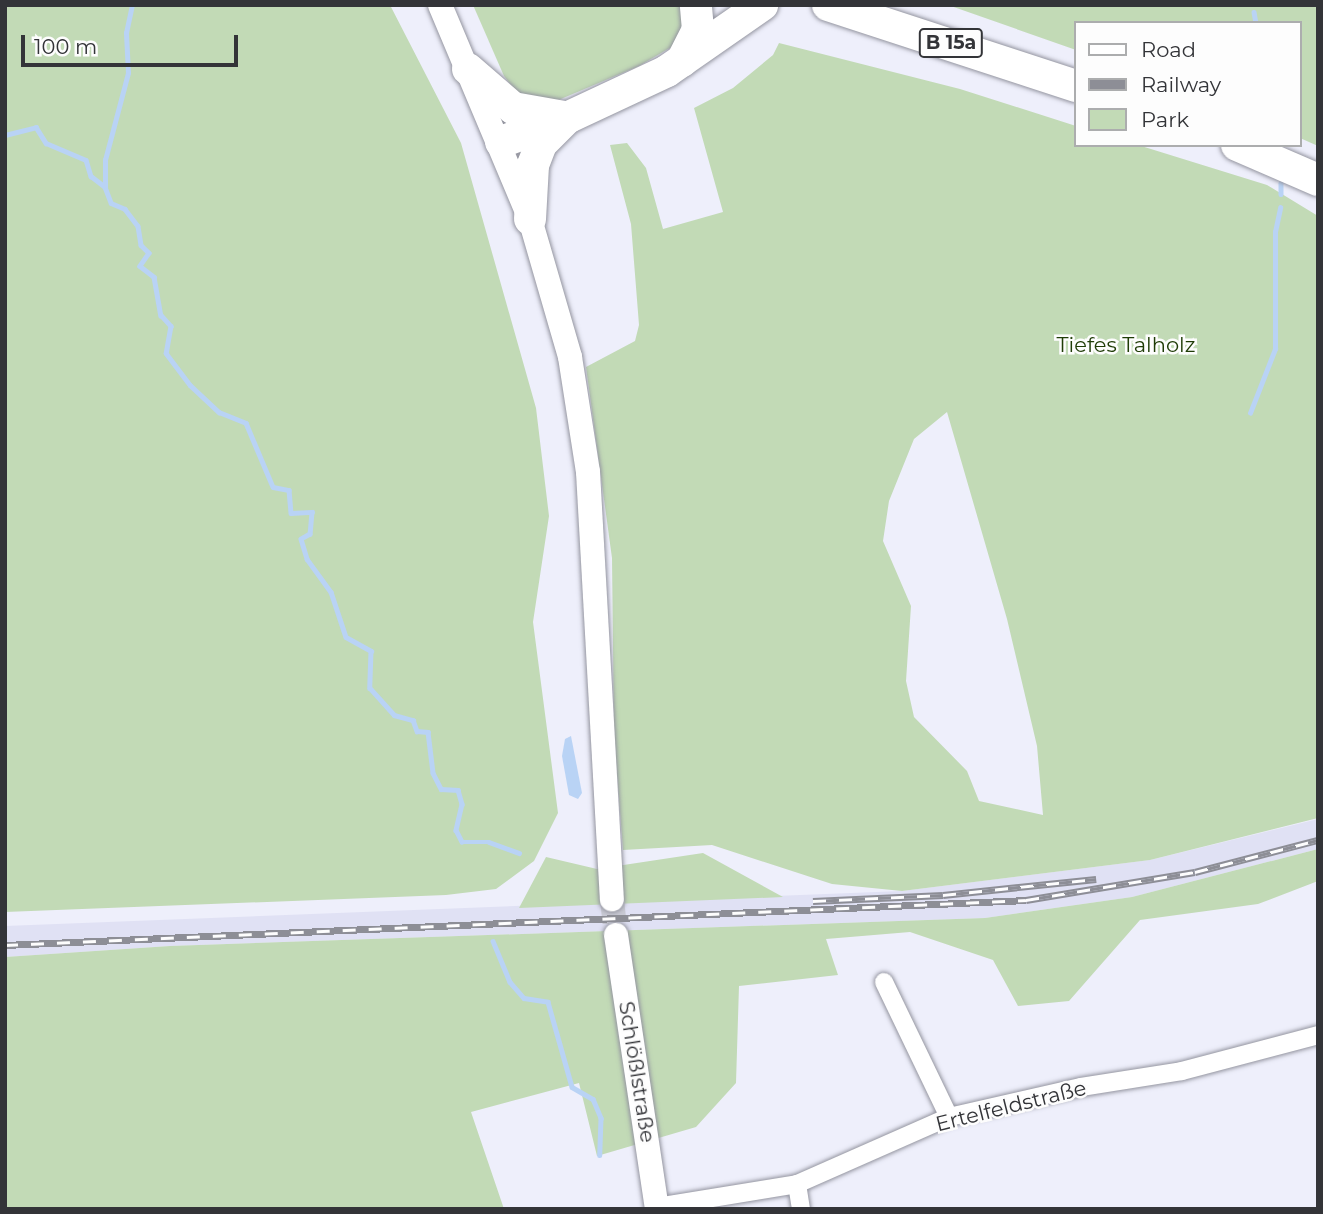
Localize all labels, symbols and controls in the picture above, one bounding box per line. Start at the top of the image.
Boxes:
scale bar [24,21,242,65]
legend [1074,21,1302,147]
road number: B 15a [918,28,984,58]
text: 100 m [34,34,97,59]
text: Road [1141,37,1196,62]
text: Railway [1141,72,1221,97]
text: Park [1141,107,1189,132]
park label: Tiefes Talholz [1057,332,1195,358]
street label: Schlößlstraße [613,1000,661,1144]
street label: Ertelfeldstraße [933,1075,1089,1137]

